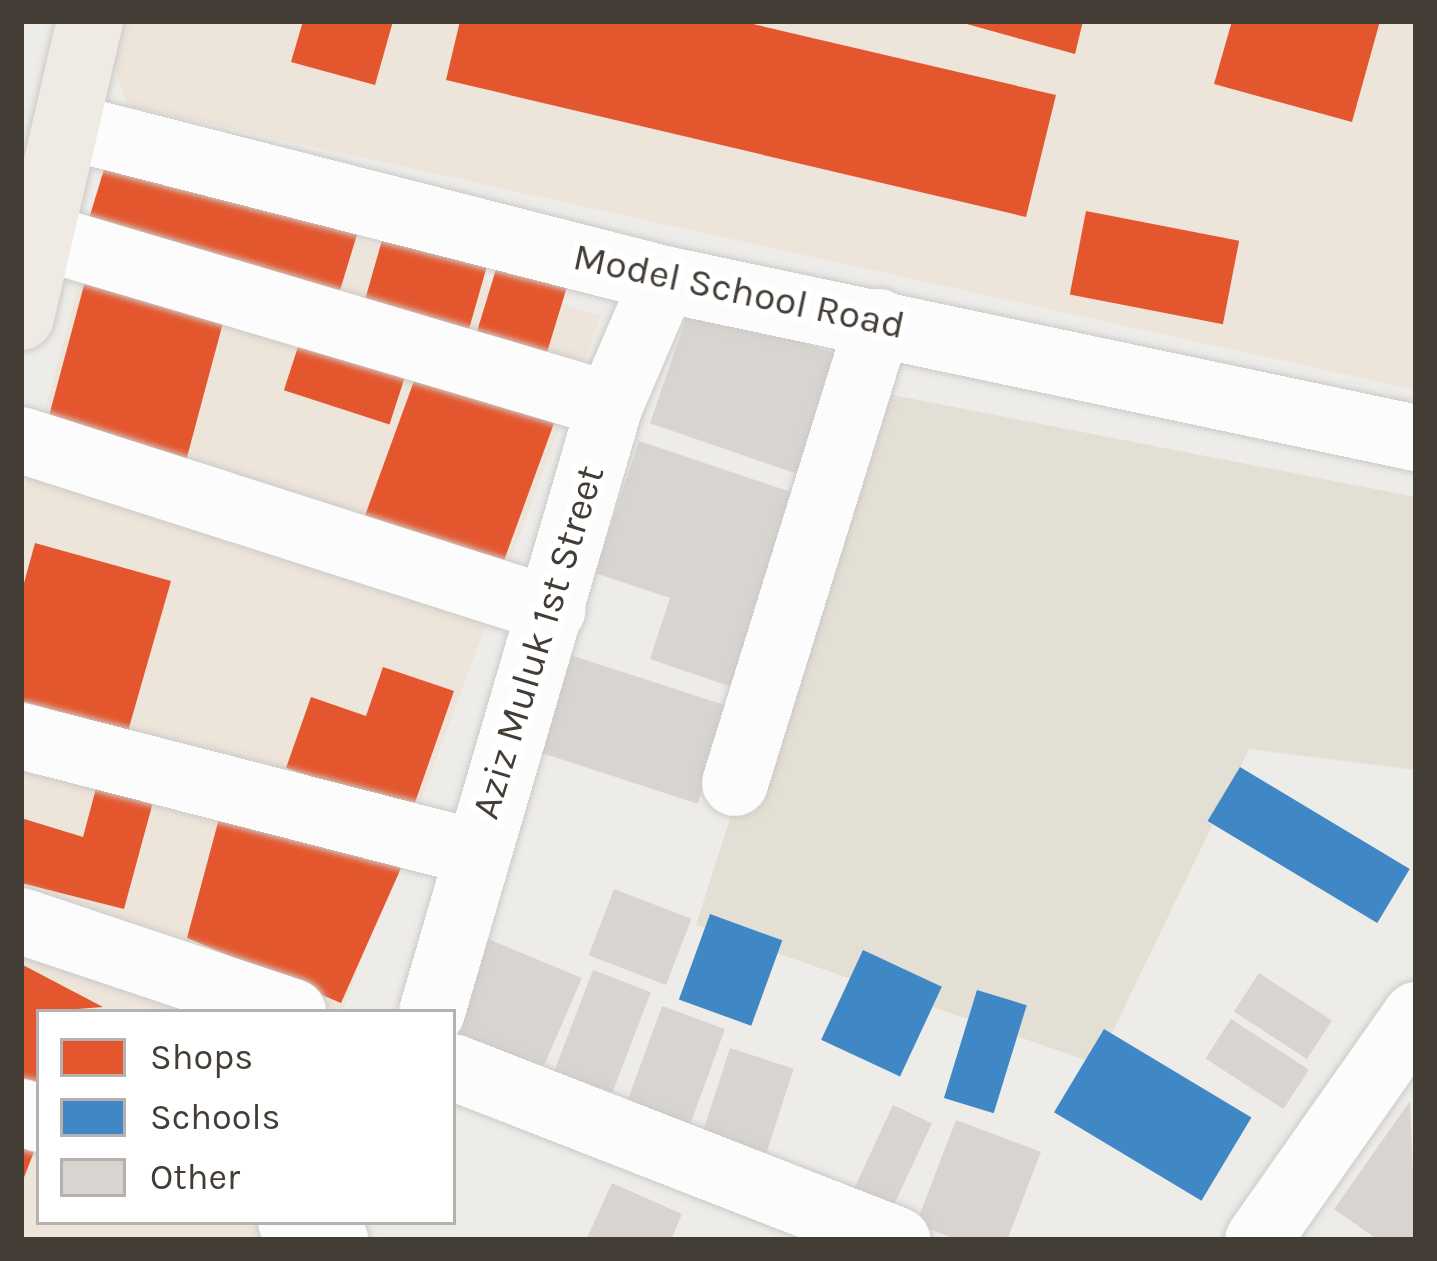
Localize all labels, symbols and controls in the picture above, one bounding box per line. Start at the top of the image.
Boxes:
street label: Model School Road [569,233,909,349]
street label: Aziz Muluk 1st Street [462,460,614,824]
legend [36,1009,456,1225]
text: Shops [150,1036,253,1078]
text: Schools [150,1096,280,1138]
text: Other [150,1156,240,1198]

